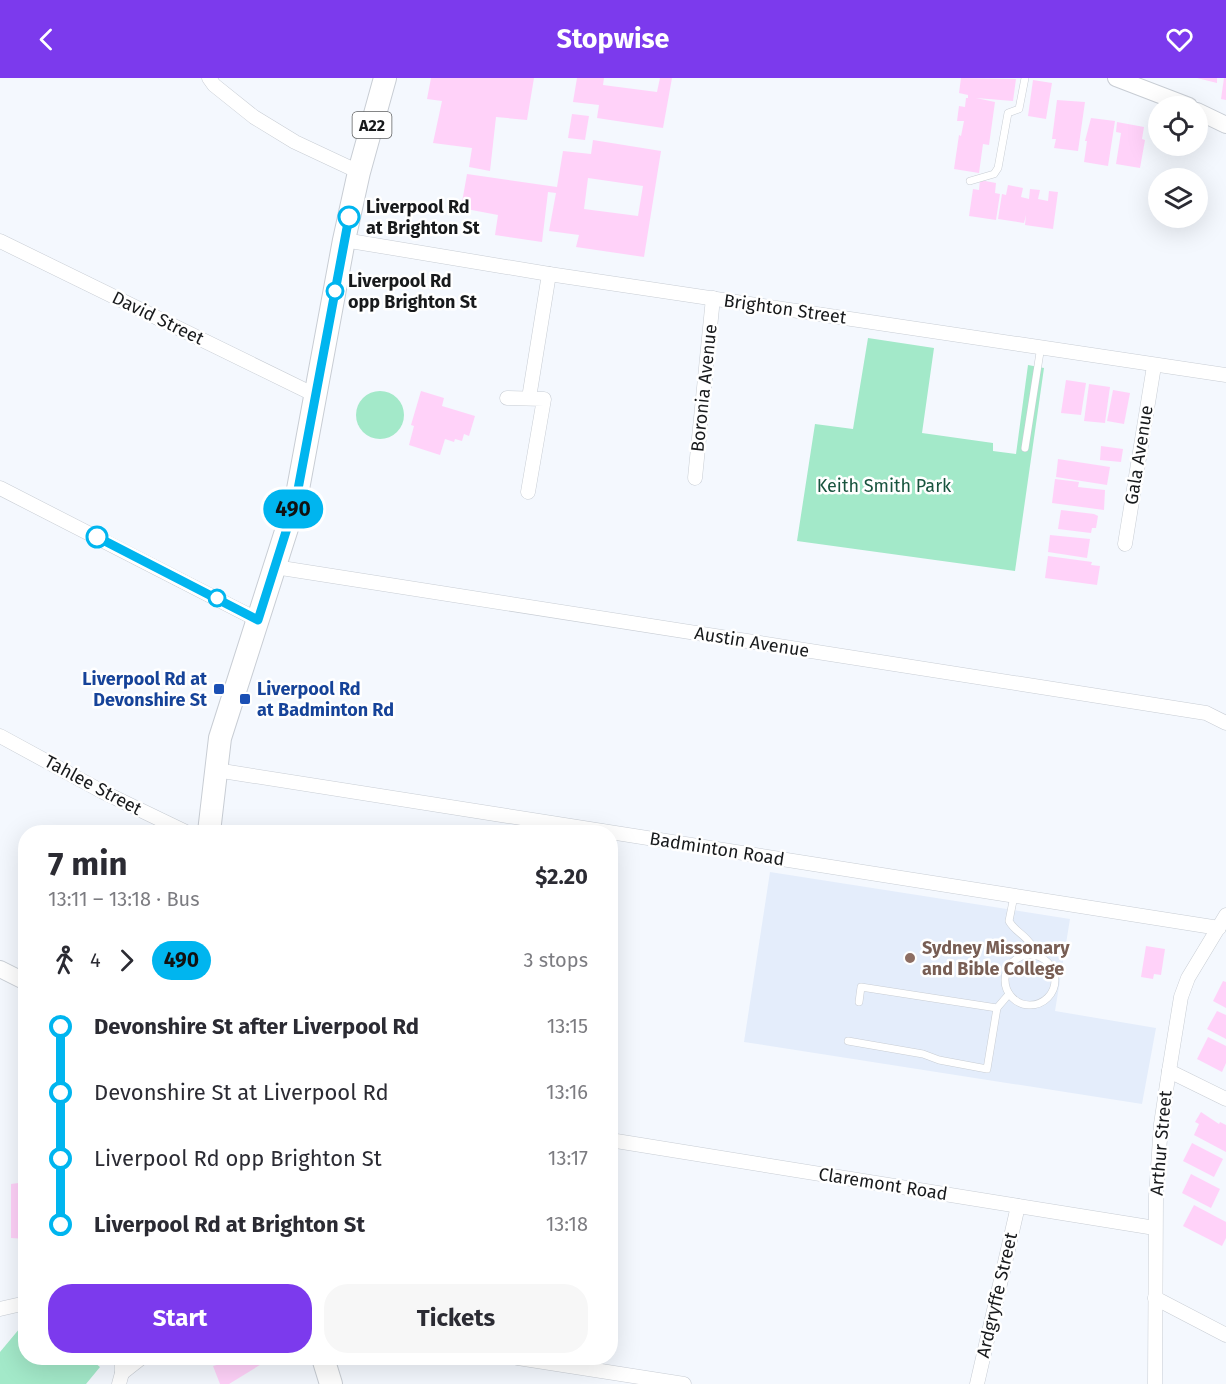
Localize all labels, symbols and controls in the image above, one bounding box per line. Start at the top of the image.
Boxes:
icon: back [30,23,63,56]
text: Stopwise [556,23,670,55]
icon: heart [1163,23,1196,56]
map controls [1148,96,1208,228]
button: locate [1148,96,1208,156]
road number: A22 [352,112,392,138]
button: layers [1148,168,1208,228]
place label: Liverpool Rd at Brighton St [366,196,481,239]
marker: Liverpool Rd at Brighton St [338,206,360,228]
place label: Liverpool Rd opp Brighton St [348,270,478,313]
marker: Liverpool Rd opp Brighton St [326,282,344,300]
street label: David Street [109,286,208,350]
street label: Brighton Street [722,289,848,329]
street label: Boronia Avenue [686,323,722,453]
street label: Gala Avenue [1120,404,1158,506]
park label: Keith Smith Park [817,475,952,497]
line badge: 490 [258,490,328,528]
text: 490 [275,496,311,522]
unlabelled marker [86,526,108,548]
unlabelled marker [208,589,226,607]
street label: Austin Avenue [693,622,811,662]
place label: Liverpool Rd at Devonshire St [82,668,208,711]
place label: Liverpool Rd at Badminton Rd [257,678,394,721]
marker: Liverpool Rd at Devonshire St [212,682,226,696]
marker: Liverpool Rd at Badminton Rd [238,692,252,706]
street label: Tahlee Street [41,750,146,820]
street label: Badminton Road [648,827,786,871]
text: 7 min [48,844,128,884]
text: $2.20 [535,863,588,890]
text: 13:11 – 13:18 · Bus [48,887,200,911]
place label: Sydney Missonary and Bible College [922,937,1070,980]
icon: walk [48,944,81,977]
icon: forward [110,944,143,977]
text: 490 [164,947,199,973]
text: 4 [90,948,101,972]
text: 3 stops [524,948,588,972]
marker: Sydney Missonary and Bible College [903,951,917,965]
text: Devonshire St after Liverpool Rd [94,1013,419,1040]
text: 13:15 [547,1014,588,1038]
text: Devonshire St at Liverpool Rd [94,1079,389,1106]
text: 13:16 [546,1080,588,1104]
street label: Arthur Street [1145,1089,1177,1196]
text: Liverpool Rd opp Brighton St [94,1145,382,1172]
text: 13:17 [548,1146,588,1170]
street label: Claremont Road [817,1163,949,1205]
text: Liverpool Rd at Brighton St [94,1211,365,1238]
text: 13:18 [546,1212,588,1236]
street label: Ardgryffe Street [972,1230,1022,1360]
button: Start [48,1284,312,1353]
button: Tickets [324,1284,588,1353]

